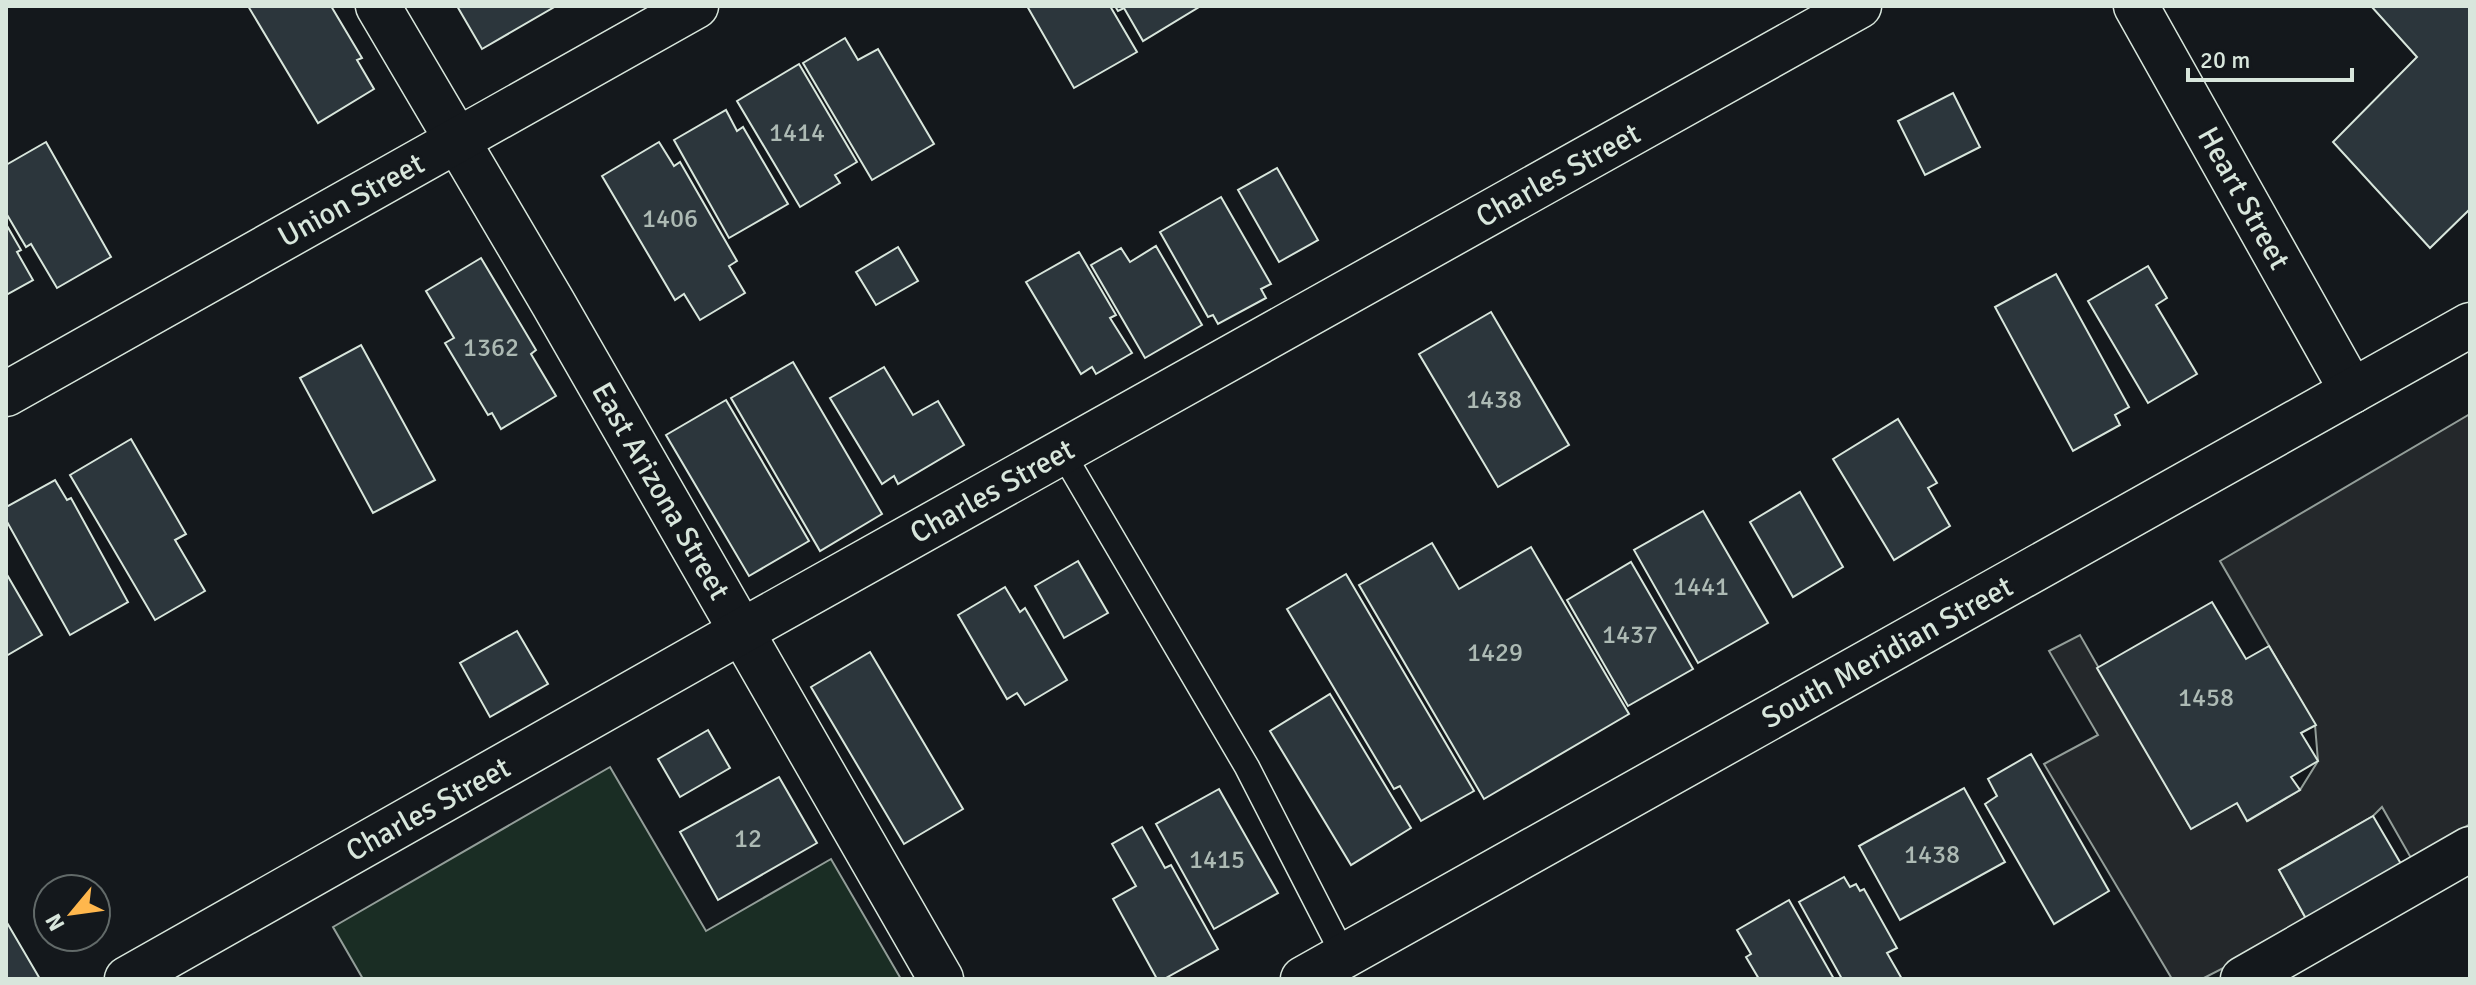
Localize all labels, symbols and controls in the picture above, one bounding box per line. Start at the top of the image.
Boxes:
scale bar [2188,32,2352,82]
text: 20 m [2200,45,2250,75]
street label: Charles Street [1470,115,1647,236]
house number: 1414 [769,117,825,149]
street label: Heart Street [2189,120,2298,276]
street label: Union Street [272,145,431,256]
house number: 1406 [642,203,698,235]
house number: 1362 [463,332,519,364]
street label: East Arizona Street [583,376,738,607]
house number: 1438 [1466,384,1522,416]
street label: Charles Street [904,431,1081,552]
street label: South Meridian Street [1755,568,2019,737]
house number: 1441 [1673,571,1729,603]
house number: 1437 [1602,619,1658,651]
house number: 1429 [1467,637,1523,669]
house number: 1458 [2178,682,2234,714]
street label: Charles Street [340,749,517,870]
house number: 12 [734,823,762,855]
house number: 1438 [1904,839,1960,871]
house number: 1415 [1189,844,1245,876]
north arrow [32,873,112,953]
text: N [39,909,70,936]

